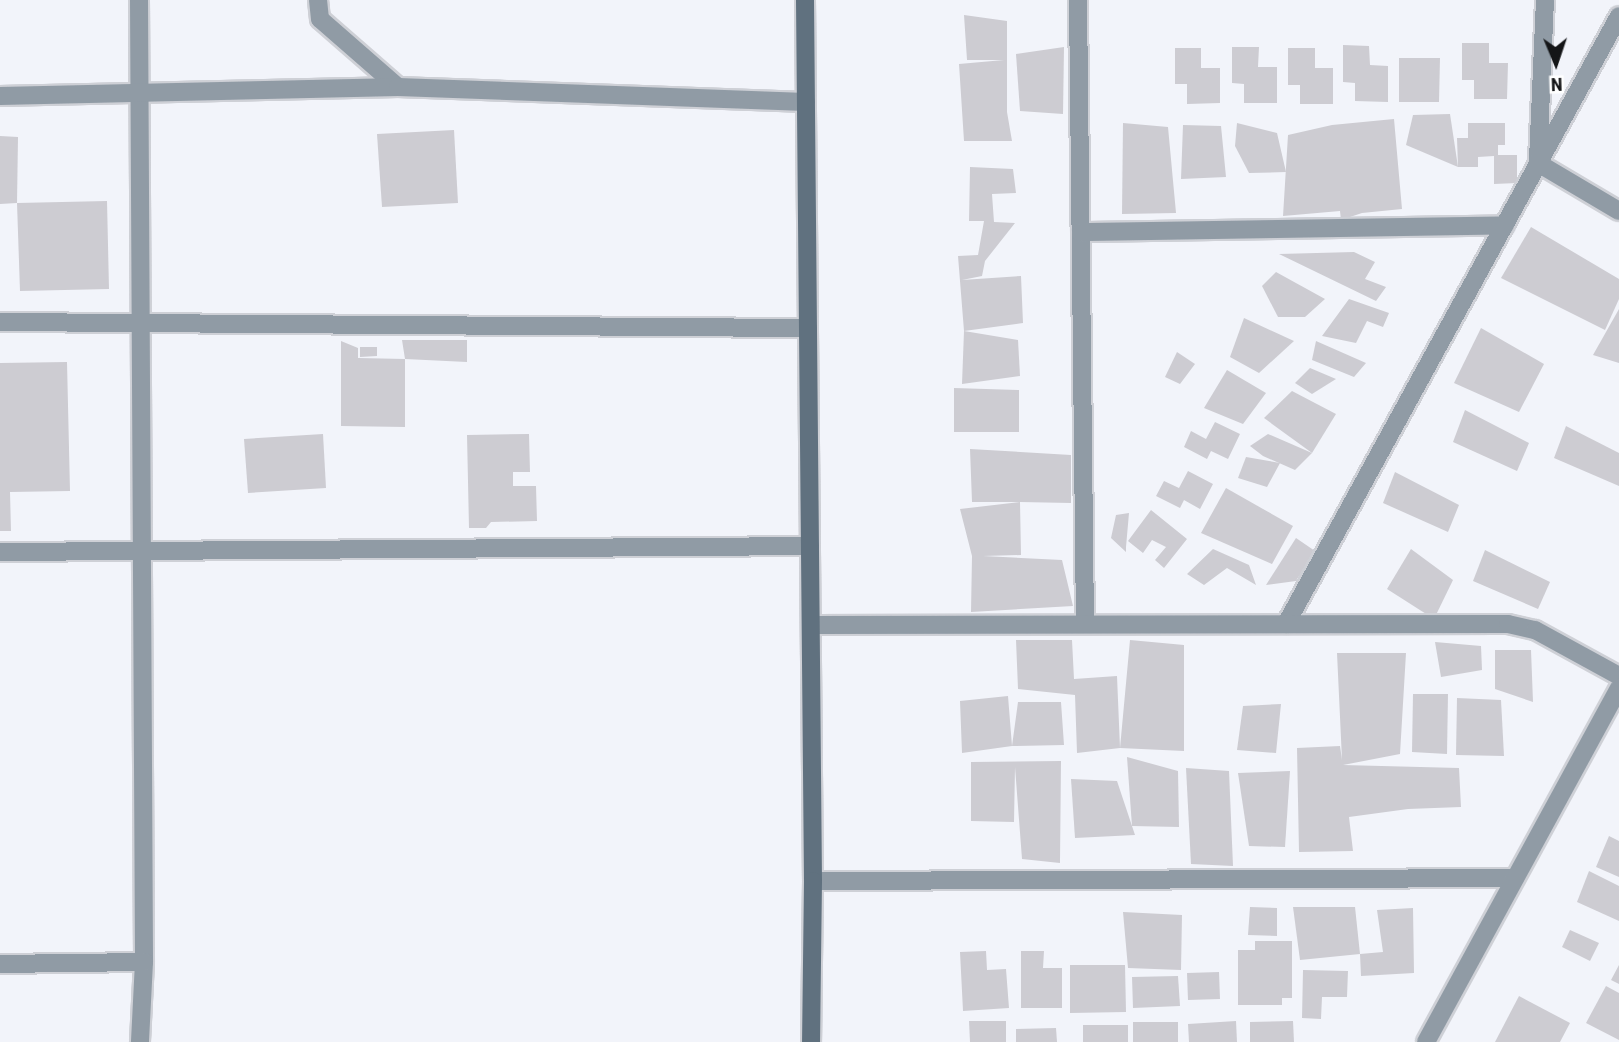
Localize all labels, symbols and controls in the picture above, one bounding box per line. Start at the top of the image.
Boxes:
north arrow [1521,28,1591,98]
text: N [1551,73,1563,96]

